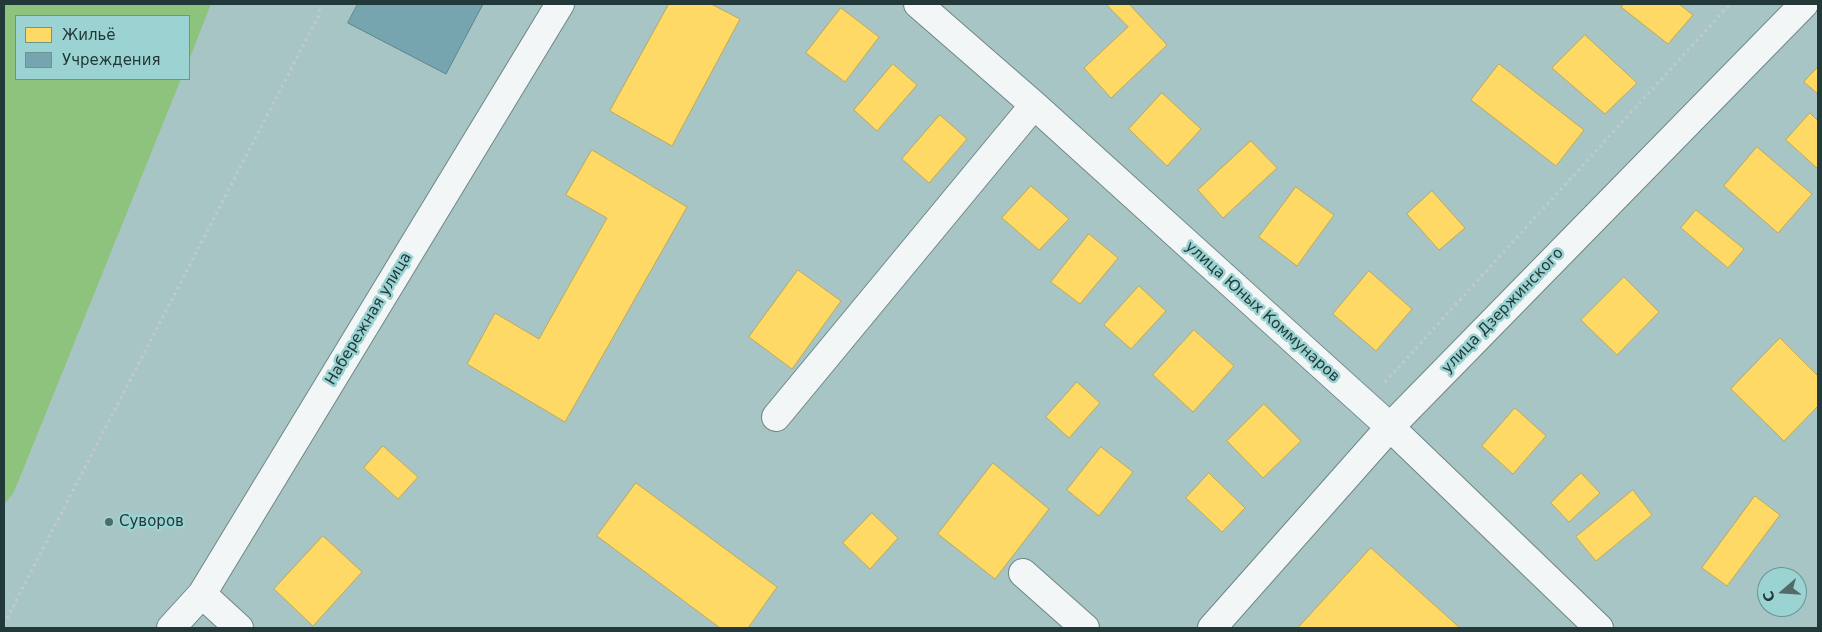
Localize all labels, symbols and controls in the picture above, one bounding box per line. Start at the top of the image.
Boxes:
legend [15,15,190,80]
text: Жильё [62,26,116,44]
text: Учреждения [62,51,160,69]
street label: улица Юных Коммунаров [1181,238,1343,386]
street label: улица Дзержинского [1438,245,1568,377]
street label: Набережная улица [322,249,416,389]
place label: Суворов [119,513,184,531]
marker: Суворов [103,516,115,528]
north arrow [1757,567,1807,617]
text: С [1760,589,1778,604]

